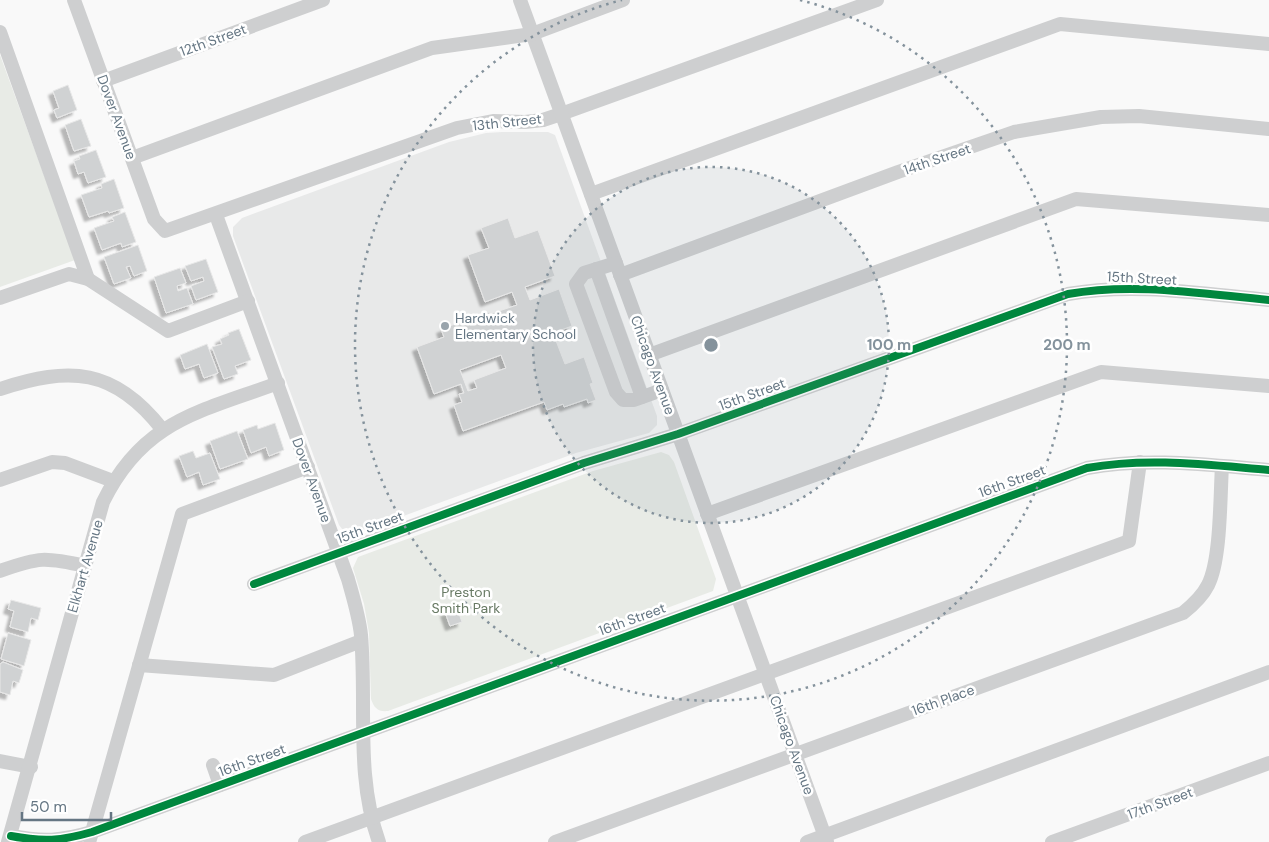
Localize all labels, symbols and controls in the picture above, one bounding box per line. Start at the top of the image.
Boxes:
street label: 12th Street [177,20,249,60]
street label: Dover Avenue [93,72,141,162]
street label: 13th Street [471,109,543,135]
street label: 14th Street [901,139,973,179]
street label: 15th Street [1107,267,1177,289]
place label: Hardwick Elementary School [455,309,576,343]
street label: Chicago Avenue [627,313,679,417]
marker: Hardwick Elementary School [439,320,451,332]
text: 100 m [867,335,911,355]
text: 200 m [1043,335,1091,355]
centre of rings [702,336,720,354]
street label: 15th Street [716,374,788,414]
street label: Dover Avenue [288,435,336,525]
street label: 16th Street [976,461,1048,501]
street label: 15th Street [334,507,406,547]
street label: Elkhart Avenue [63,517,107,614]
park label: Preston Smith Park [432,583,500,617]
street label: 16th Street [596,599,668,639]
street label: 16th Place [909,680,977,720]
street label: Chicago Avenue [766,693,818,797]
street label: 16th Street [216,740,288,780]
street label: 17th Street [1125,783,1195,823]
scale bar [22,790,111,822]
text: 50 m [30,797,67,817]

